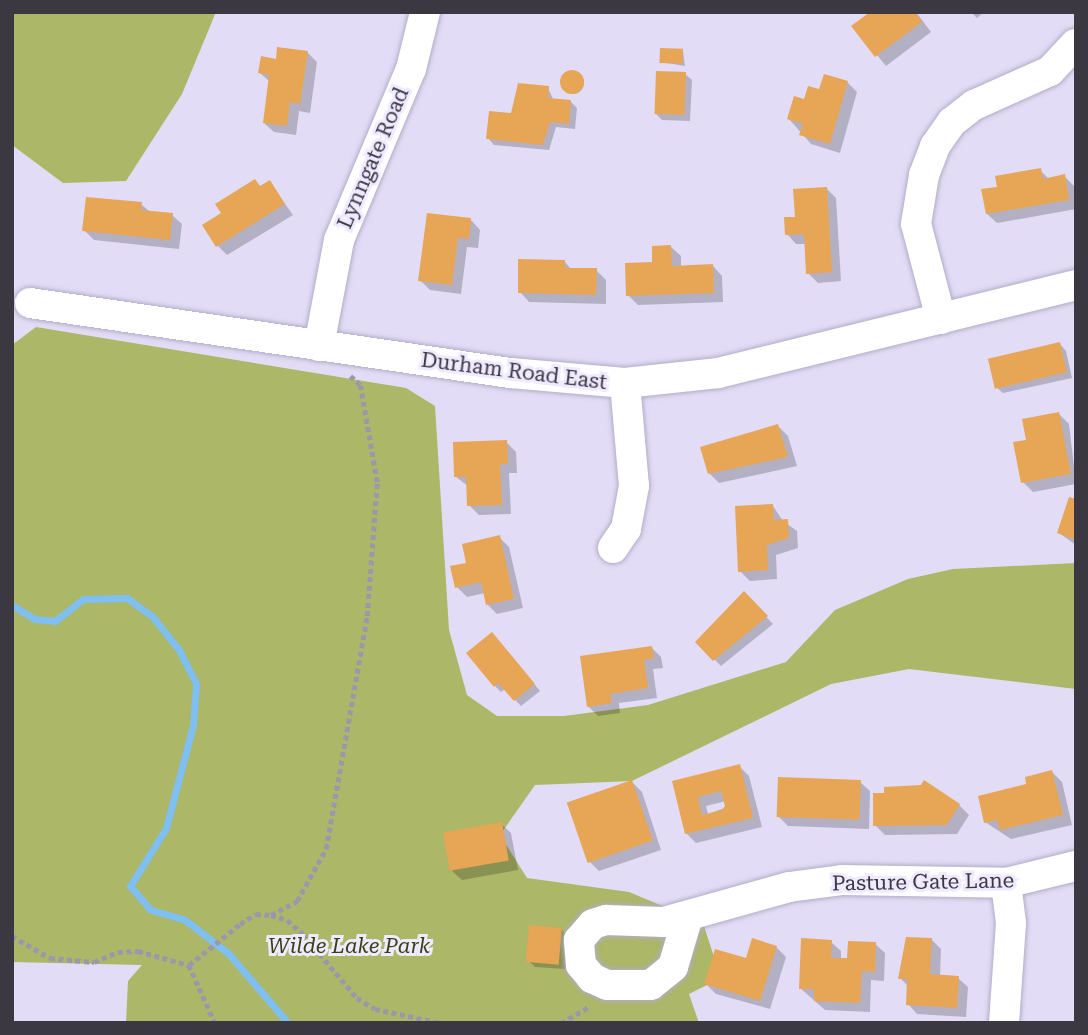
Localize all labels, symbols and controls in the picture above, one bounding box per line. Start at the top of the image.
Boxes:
street label: Lynngate Road [332,84,414,232]
street label: Durham Road East [420,347,608,395]
street label: Pasture Gate Lane [832,868,1014,896]
park label: Wilde Lake Park [268,933,430,959]

